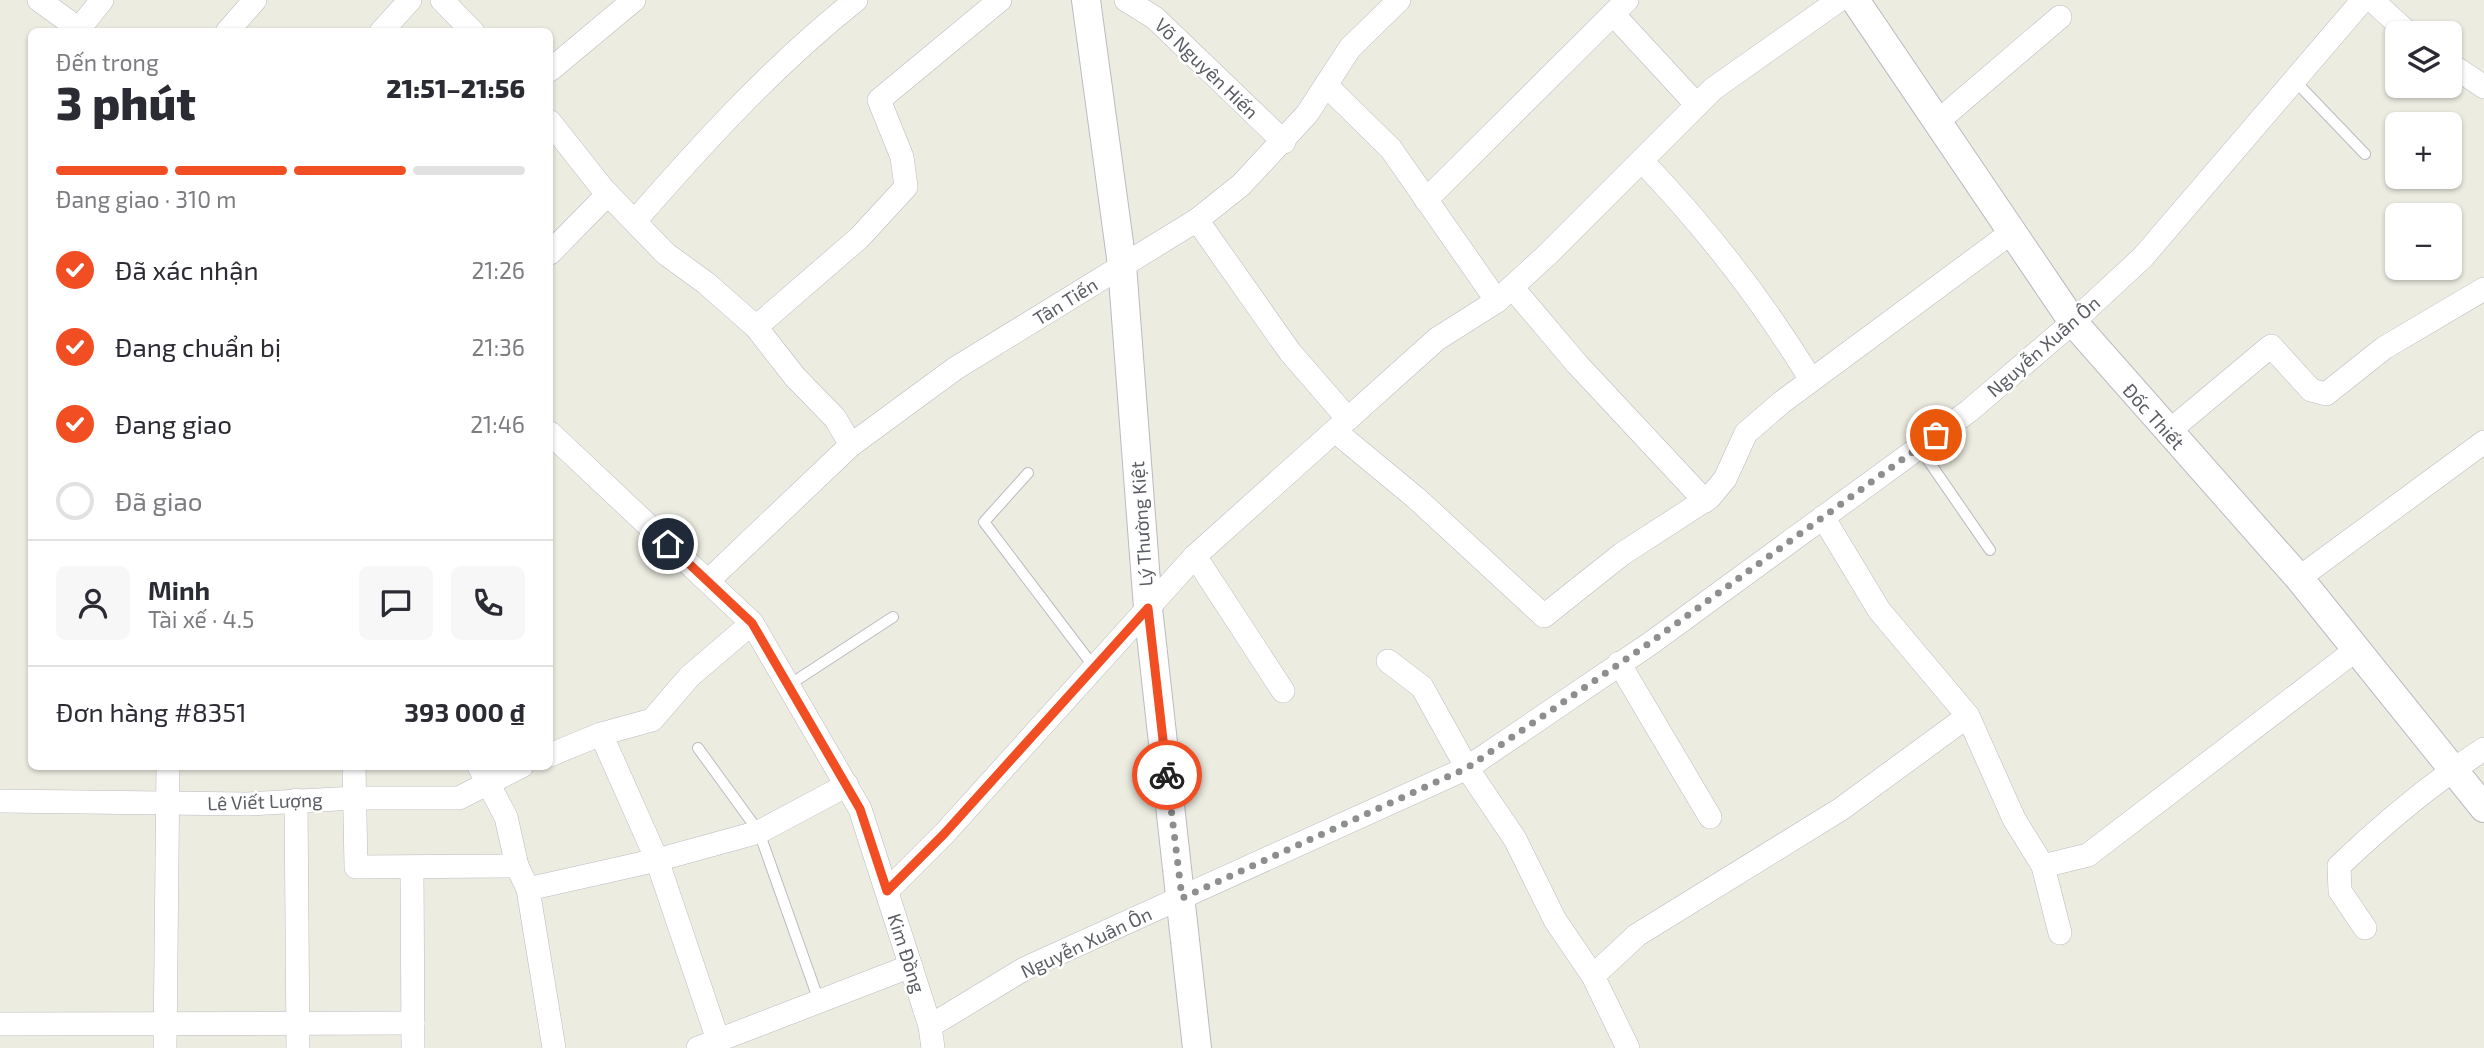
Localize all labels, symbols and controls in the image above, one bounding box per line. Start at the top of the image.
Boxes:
street label: Võ Nguyên Hiến [1151,13,1263,123]
map controls [2385,21,2462,280]
button: layers [2385,21,2462,98]
text: Đến trong [56,48,159,76]
text: 21:51–21:56 [386,72,525,103]
text: 3 phút [56,74,196,129]
button: + [2385,112,2462,189]
text: Đang giao · 310 m [56,185,236,213]
button: − [2385,203,2462,280]
icon: check [56,251,94,289]
text: Đã xác nhận [115,254,259,285]
text: 21:26 [471,256,525,284]
street label: Tân Tiến [1029,272,1101,330]
street label: Nguyễn Xuân Ôn [1982,291,2104,401]
icon: check [56,328,94,366]
text: Đang chuẩn bị [115,331,281,362]
text: 21:36 [472,333,525,361]
street label: Đốc Thiết [2118,378,2190,454]
icon: check [56,405,94,443]
pin [1906,405,1966,465]
text: Đang giao [115,408,232,439]
text: 21:46 [470,410,525,438]
icon: bag [1917,416,1955,454]
street label: Lý Thường Kiệt [1125,461,1157,587]
text: Đã giao [115,485,202,516]
pin [638,514,698,574]
icon: home [649,525,687,563]
button: person [56,566,130,640]
button: chat [359,566,433,640]
button: phone [451,566,525,640]
text: Minh [148,574,210,605]
text: Tài xế · 4.5 [148,605,254,633]
text: Đơn hàng #8351 [56,696,247,727]
text: 393 000 ₫ [404,696,525,727]
courier [1132,740,1202,810]
icon: bike [1148,756,1186,794]
street label: Lê Viết Lượng [207,787,323,815]
street label: Nguyễn Xuân Ôn [1017,902,1155,982]
street label: Kim Đồng [883,910,931,996]

